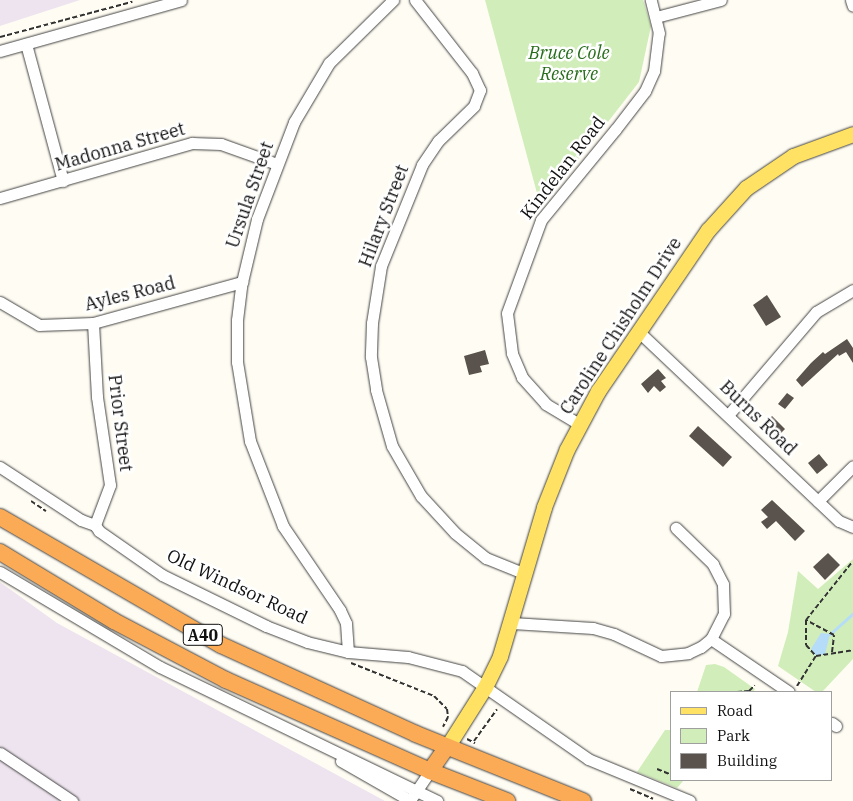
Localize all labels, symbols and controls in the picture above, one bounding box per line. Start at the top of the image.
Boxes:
park label: Bruce Cole Reserve [529,43,609,86]
street label: Kindelan Road [516,112,610,224]
street label: Madonna Street [53,118,187,176]
street label: Ursula Street [222,139,278,251]
street label: Hilary Street [355,162,413,270]
street label: Caroline Chisholm Drive [556,233,686,419]
street label: Ayles Road [82,272,178,316]
street label: Prior Street [103,373,137,473]
street label: Burns Road [715,376,801,460]
street label: Old Windsor Road [163,545,311,629]
road number: A40 [182,622,224,648]
legend [670,691,833,781]
text: Road [717,701,753,720]
text: Park [717,726,750,745]
text: Building [717,751,777,770]

